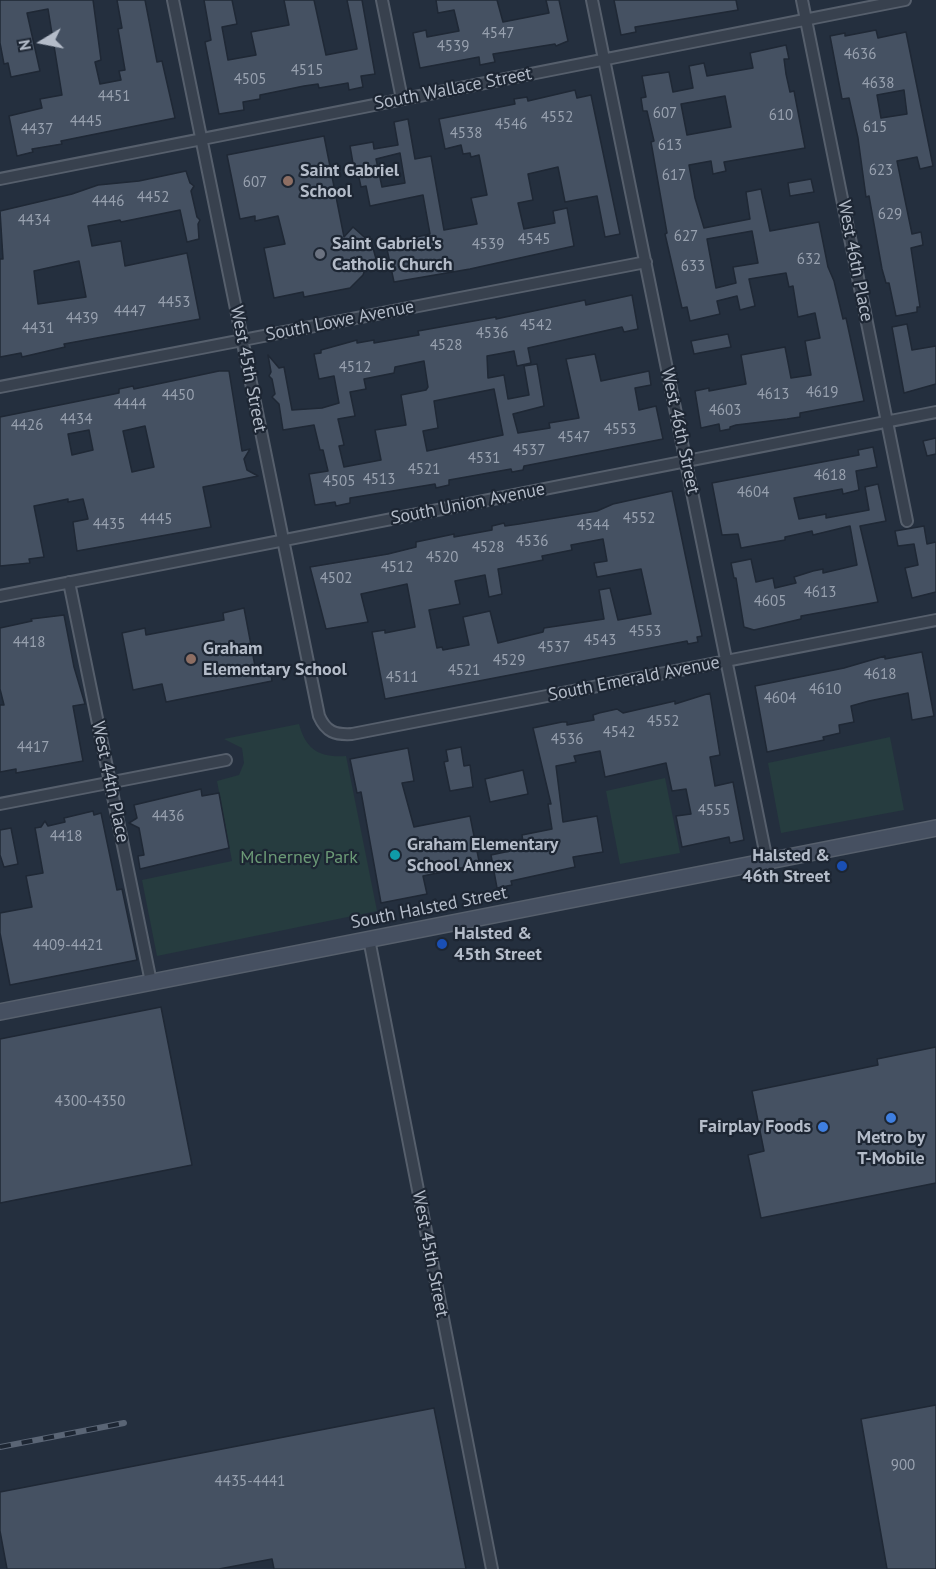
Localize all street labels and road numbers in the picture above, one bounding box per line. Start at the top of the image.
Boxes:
street label: South Wallace Street [372,63,534,115]
street label: West 46th Place [833,198,877,324]
street label: South Lowe Avenue [264,296,416,346]
street label: West 45th Street [225,304,271,434]
street label: West 46th Street [656,366,704,496]
street label: South Union Avenue [389,478,547,530]
street label: South Emerald Avenue [546,652,722,706]
street label: West 44th Place [87,719,133,845]
street label: South Halsted Street [349,882,509,934]
street label: West 45th Street [407,1189,453,1319]

